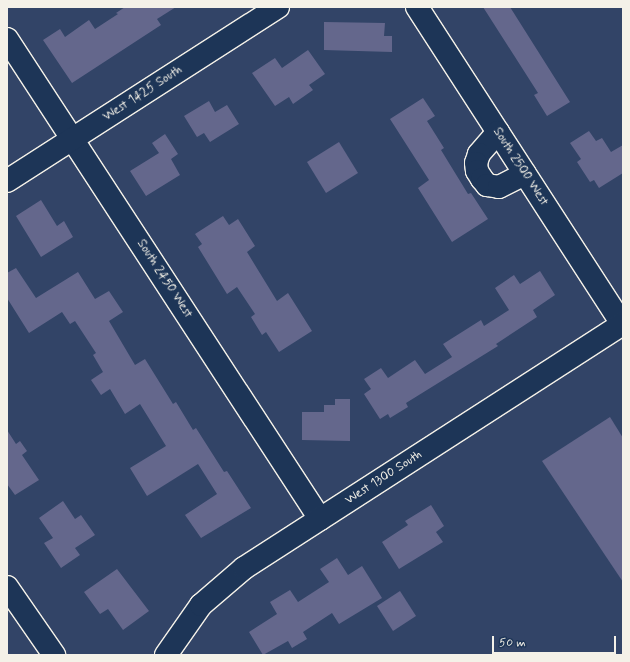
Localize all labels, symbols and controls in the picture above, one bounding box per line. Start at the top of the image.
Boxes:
street label: West 1425 South [101,63,185,125]
street label: South 2500 West [489,125,551,209]
street label: South 2450 West [133,237,195,321]
street label: West 1300 South [343,447,425,509]
scale bar [494,628,618,654]
text: 50 m [499,635,526,651]

